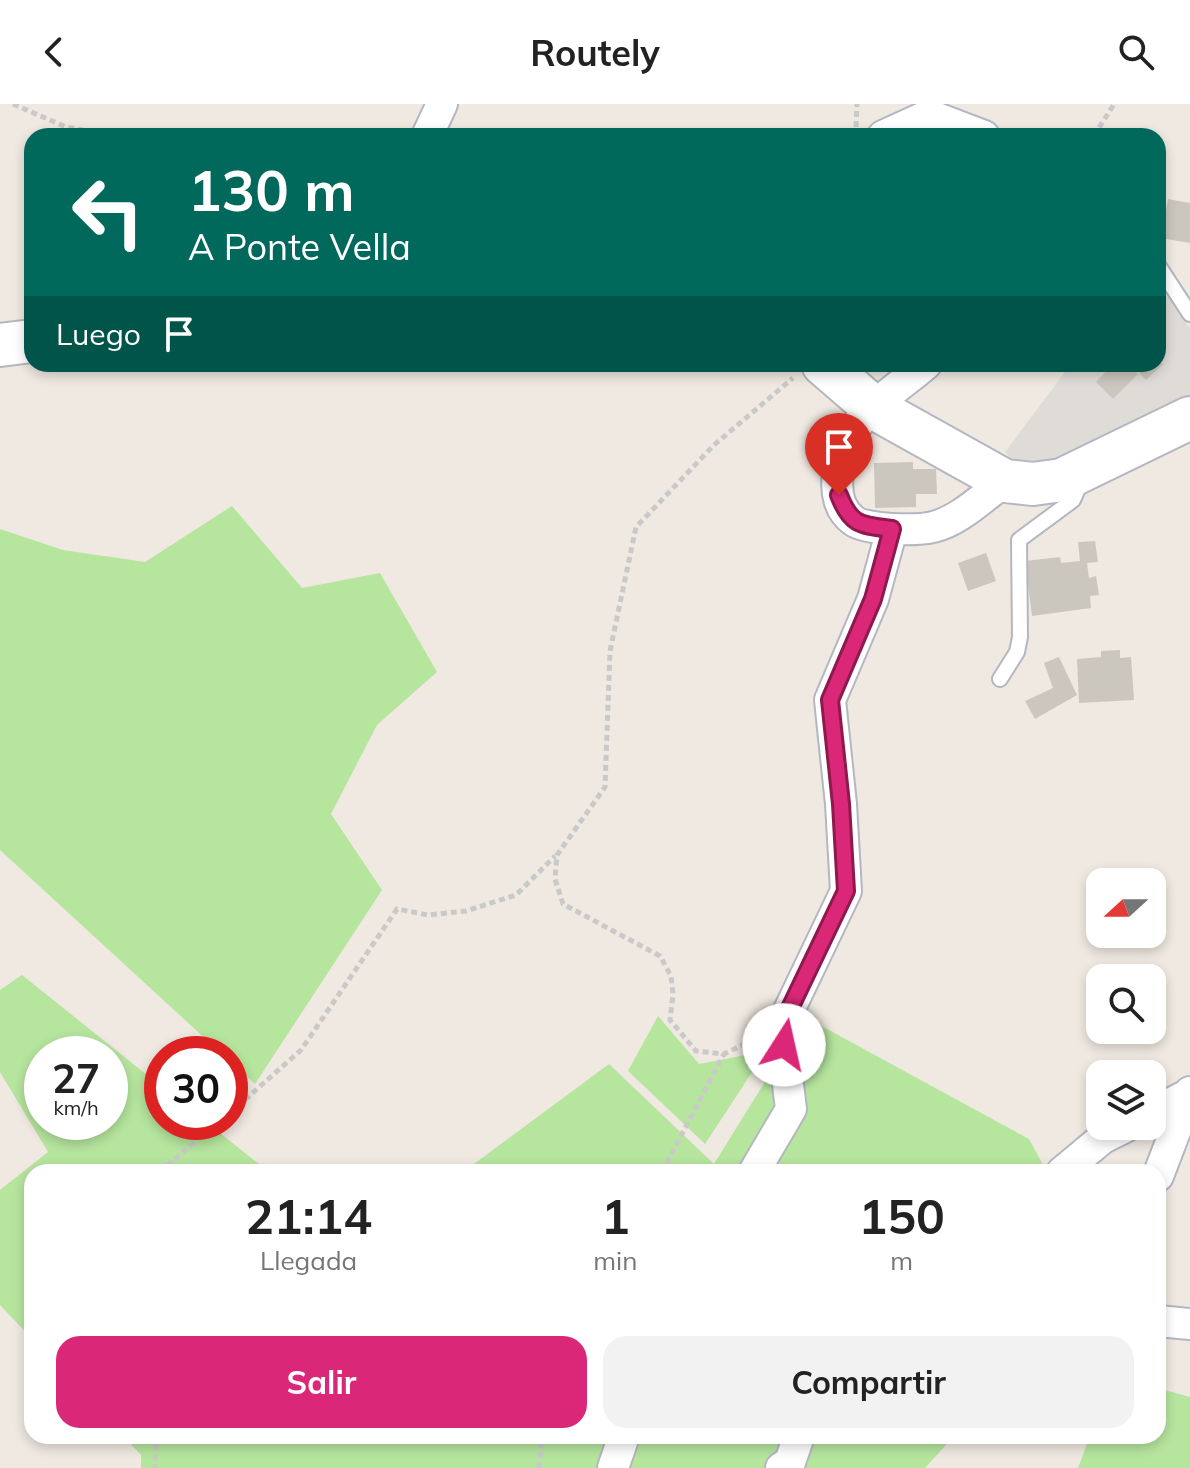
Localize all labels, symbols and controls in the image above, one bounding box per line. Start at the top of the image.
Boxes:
icon: back [32,30,76,74]
text: Routely [530,30,660,75]
icon: search [1114,30,1158,74]
text: 130 m [188,155,355,225]
icon: left [56,160,160,264]
text: A Ponte Vella [188,224,411,269]
icon: arrive [157,312,201,356]
text: Luego [56,315,141,353]
pin [805,413,873,495]
icon: arrive [817,425,861,469]
north arrow [1086,868,1166,948]
map controls [1086,868,1166,1140]
button: search [1086,964,1166,1044]
position arrow [742,1003,826,1087]
speed limit sign: 30 [144,1036,248,1140]
text: 27 [52,1053,100,1103]
button: layers [1086,1060,1166,1140]
text: km/h [53,1095,99,1120]
text: 21:14 [245,1186,372,1246]
text: 1 [601,1186,630,1246]
text: 150 [859,1186,945,1246]
text: Llegada [260,1244,357,1277]
text: min [593,1244,637,1277]
text: m [890,1244,913,1277]
button: Salir [56,1336,587,1428]
button: Compartir [603,1336,1134,1428]

